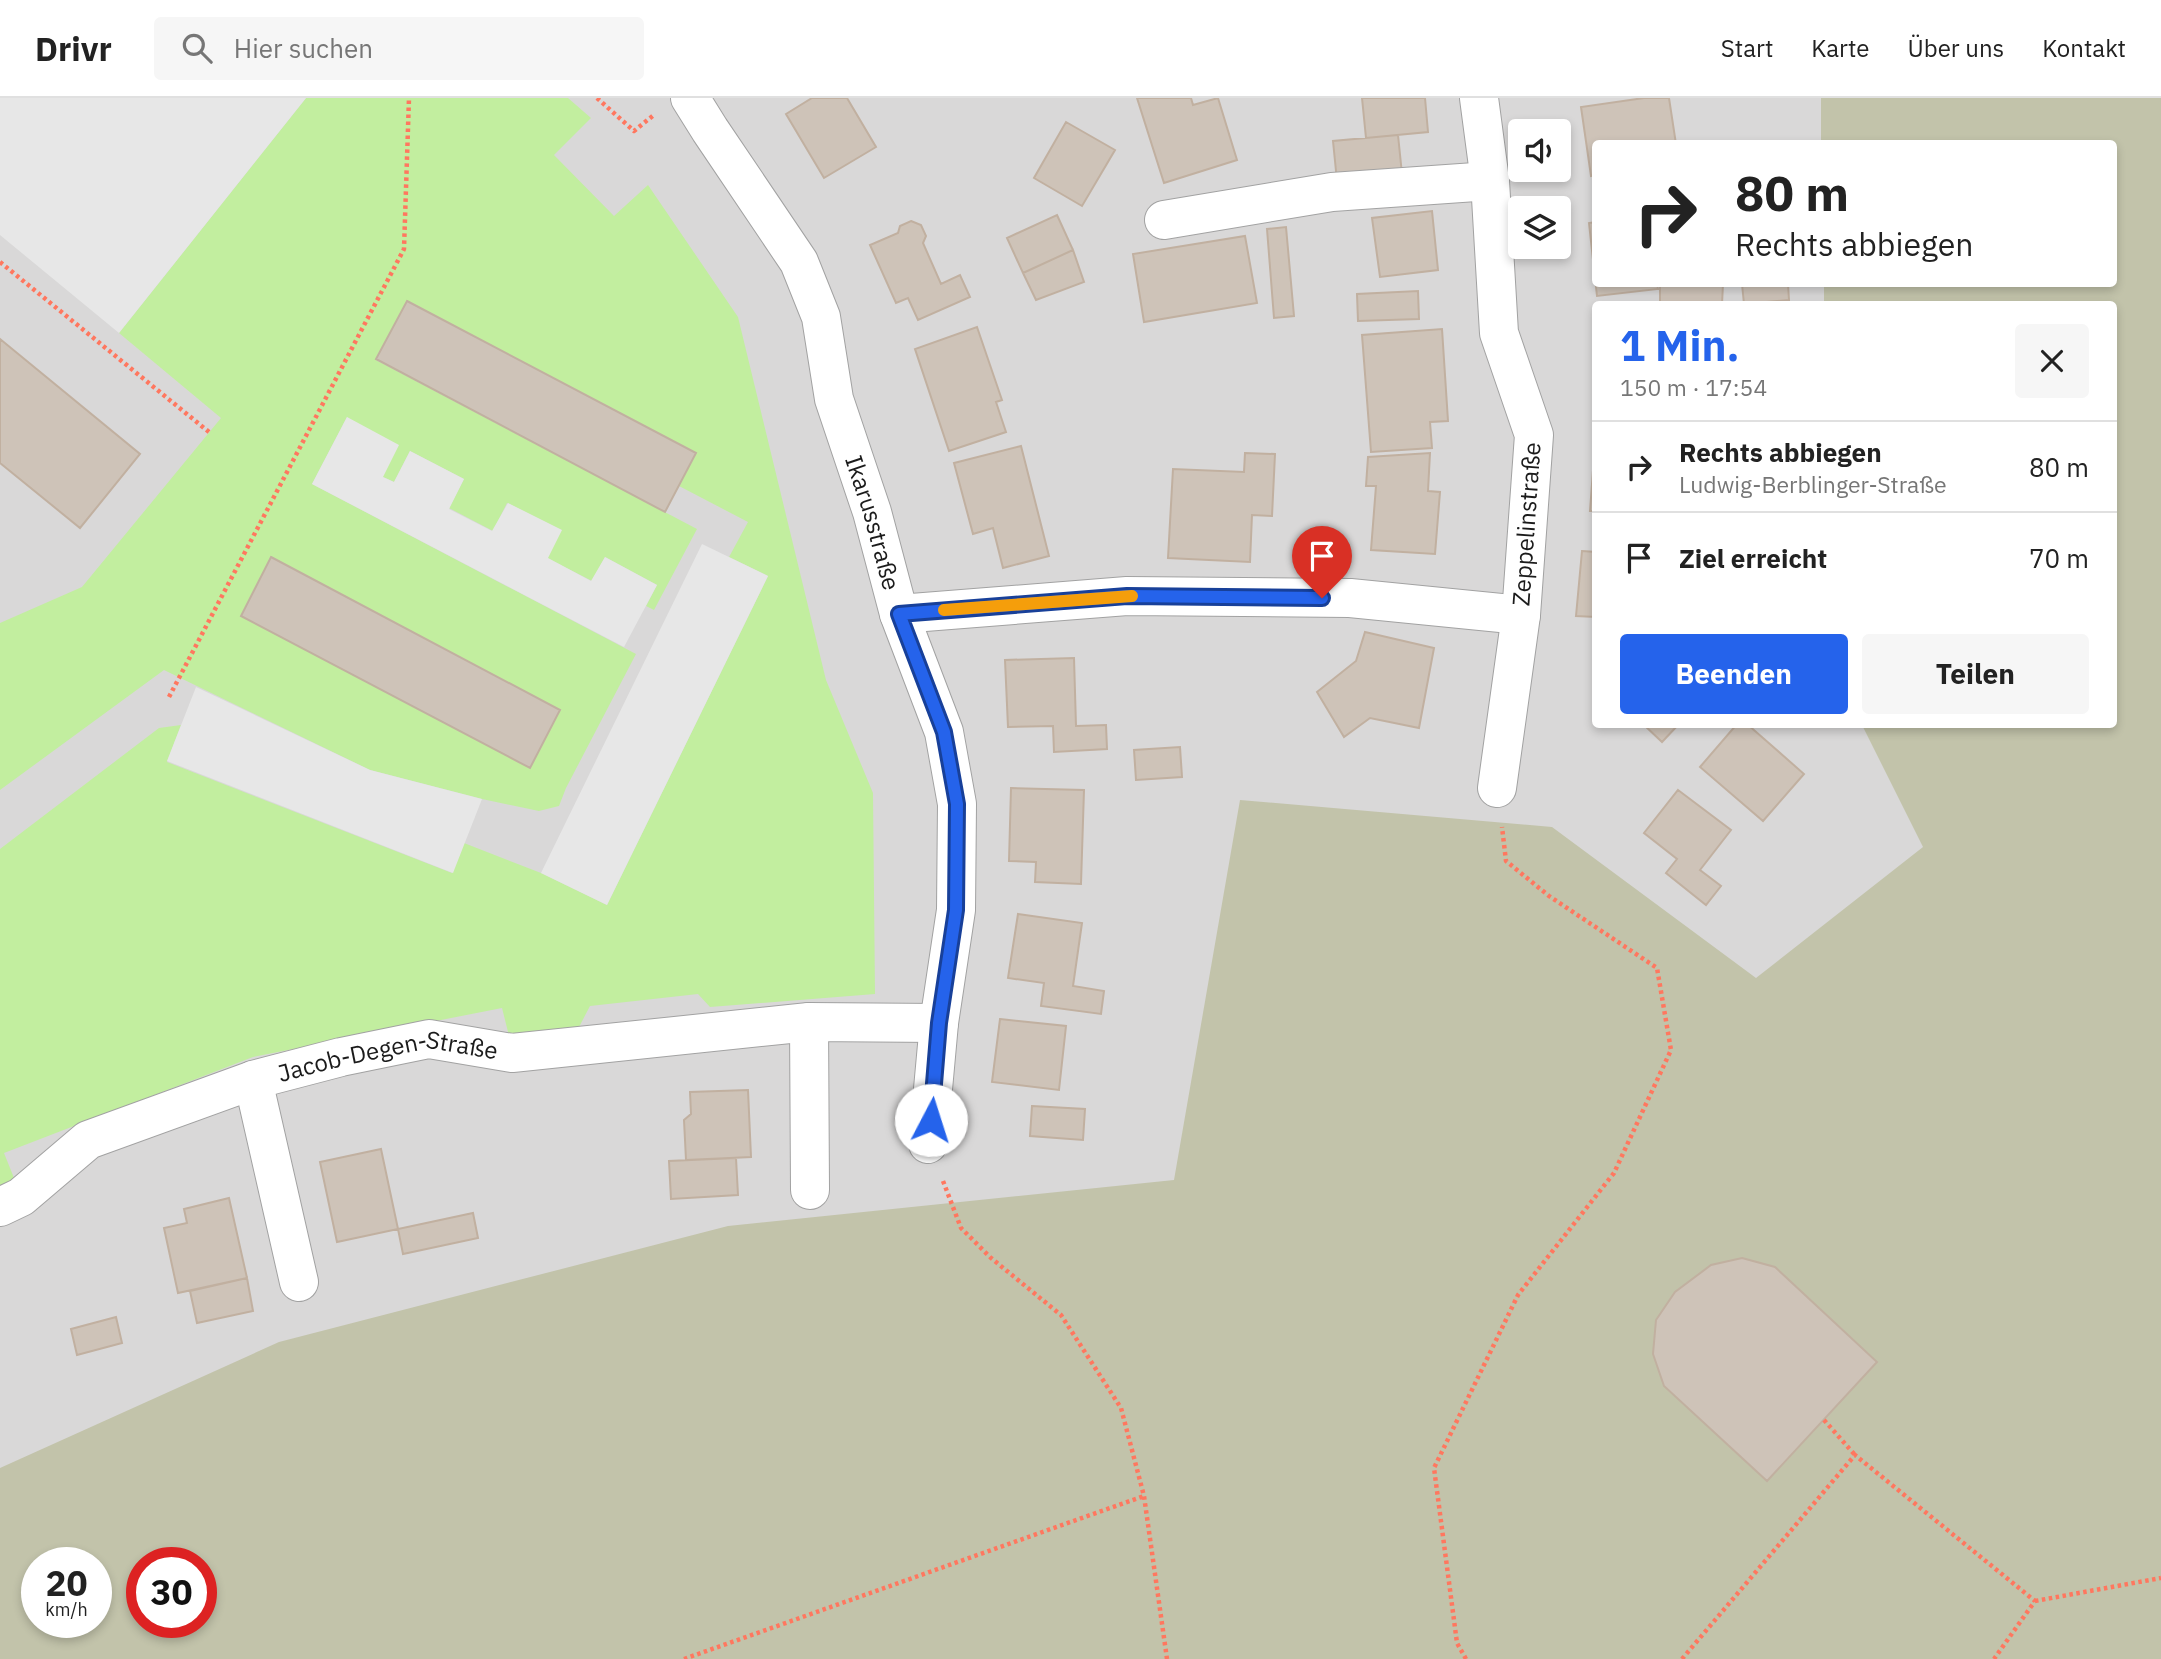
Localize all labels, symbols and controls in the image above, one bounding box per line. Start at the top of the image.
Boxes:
search box [154,17,644,80]
text: Drivr [35,27,112,70]
icon: search [178,29,216,67]
text: Hier suchen [234,31,373,65]
text: Start [1721,32,1773,64]
text: Karte [1811,32,1869,64]
text: Über uns [1907,32,2004,64]
text: Kontakt [2042,32,2126,64]
map controls [1508,119,1571,259]
button: sound [1508,119,1571,182]
text: 80 m [1735,161,1849,224]
icon: right [1620,168,1711,259]
button: layers [1508,196,1571,259]
text: Rechts abbiegen [1735,223,1973,265]
text: 1 Min. [1620,318,1740,373]
button: close [2015,324,2089,398]
text: 150 m · 17:54 [1620,372,1767,402]
text: Rechts abbiegen [1679,435,1882,469]
street label: Zeppelinstraße [1504,441,1548,607]
icon: right [1620,448,1658,486]
text: 80 m [2029,450,2089,484]
street label: Ikarusstraße [838,451,908,594]
text: Ludwig-Berblinger-Straße [1679,469,1947,499]
pin [1292,526,1352,598]
icon: arrive [1303,537,1341,575]
icon: arrive [1620,539,1658,577]
text: Ziel erreicht [1679,541,1827,575]
text: 70 m [2029,541,2089,575]
button: Beenden [1620,634,1848,714]
button: Teilen [1862,634,2089,714]
street label: Jacob-Degen-Straße [274,1023,500,1089]
position arrow [894,1083,968,1157]
speed limit sign: 30 [126,1547,217,1638]
text: 20 [45,1560,88,1606]
text: km/h [45,1598,88,1621]

